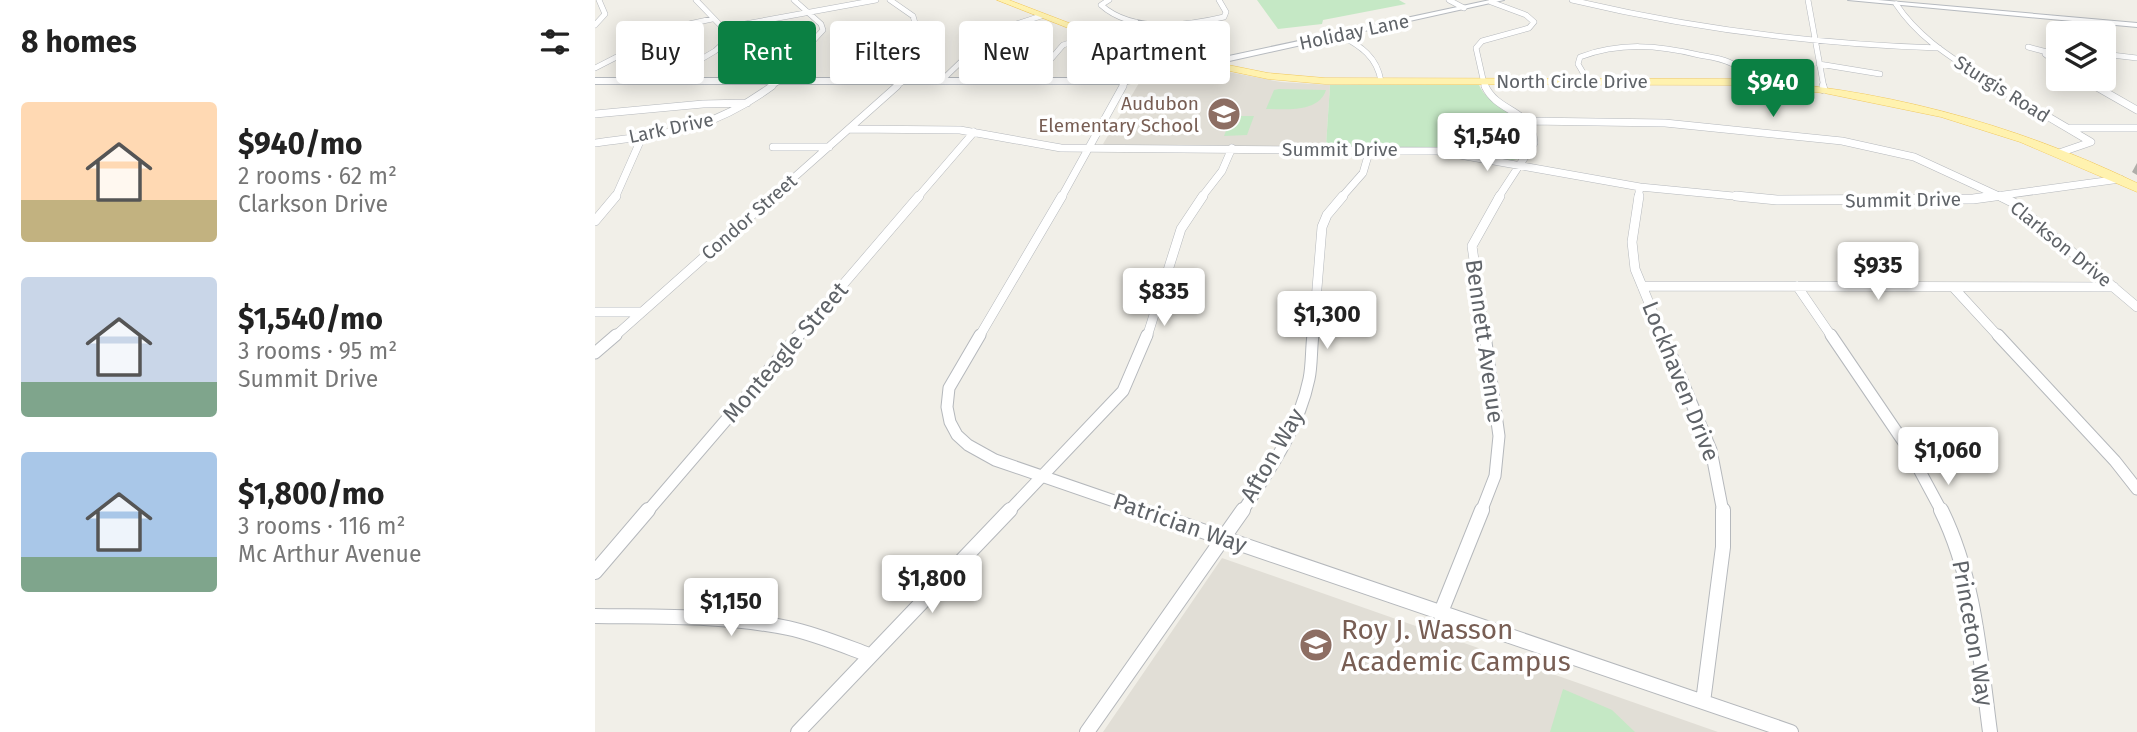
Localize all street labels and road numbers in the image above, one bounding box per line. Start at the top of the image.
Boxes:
street label: Holiday Lane [1297,9,1411,55]
street label: Sturgis Road [1950,51,2054,127]
street label: North Circle Drive [1496,70,1648,93]
street label: Lark Drive [626,108,716,148]
street label: Summit Drive [1282,138,1398,161]
street label: Condor Street [697,169,802,265]
street label: Summit Drive [1845,187,1961,213]
street label: Clarkson Drive [2006,196,2116,292]
street label: Bennett Avenue [1460,257,1510,425]
street label: Monteagle Street [716,276,854,428]
street label: Lockhaven Drive [1636,297,1726,465]
street label: Afton Way [1234,403,1310,507]
street label: Patrician Way [1109,487,1251,559]
street label: Princeton Way [1946,558,2000,709]

